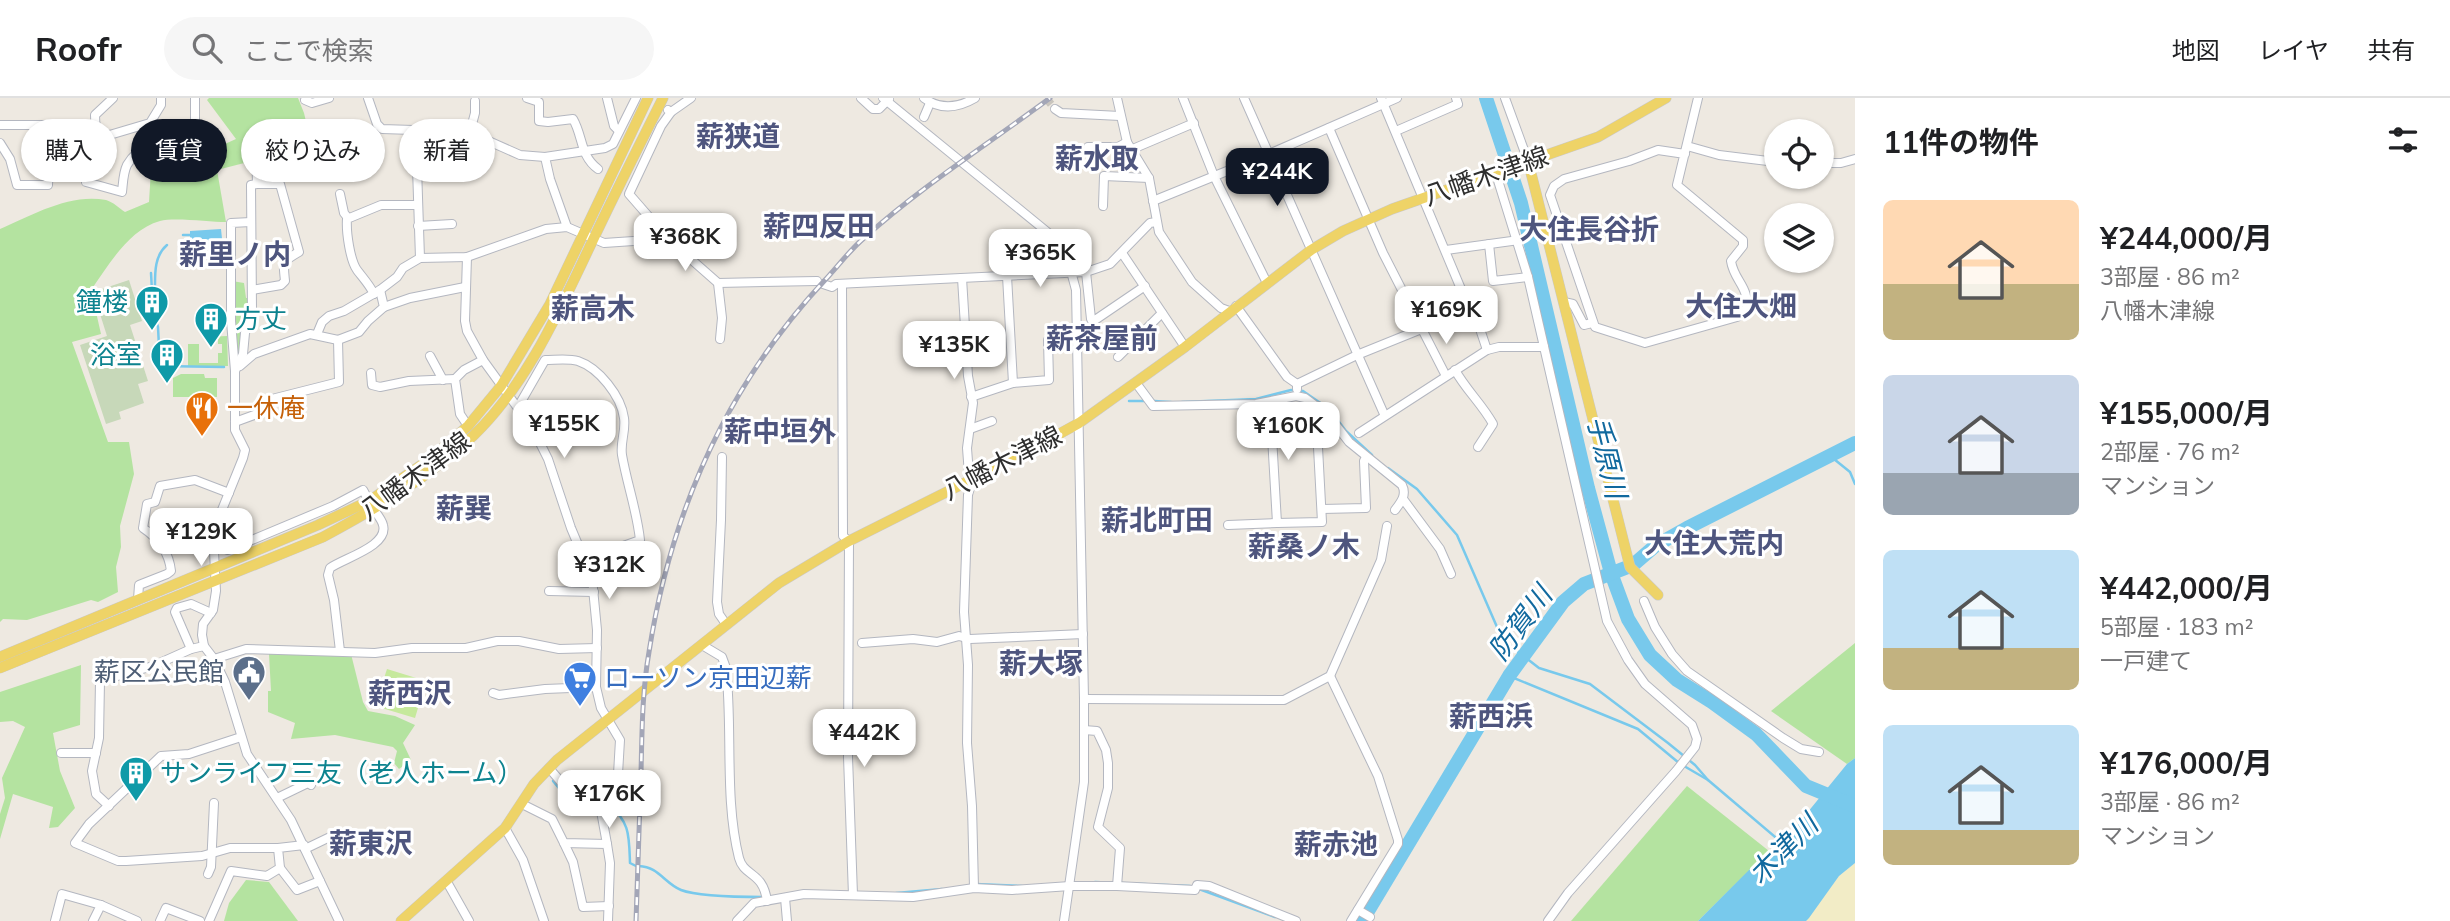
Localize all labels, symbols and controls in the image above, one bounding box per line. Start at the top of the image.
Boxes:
search box [164,17,654,80]
text: Roofr [35,28,122,69]
icon: search [188,29,226,67]
text: ここで検索 [244,34,374,67]
text: 地図 [2172,35,2220,65]
text: レイヤ [2258,35,2329,65]
text: 共有 [2367,35,2415,65]
district label: 薪狭道 [696,118,780,153]
chip: 購入 [21,119,117,182]
chip: 賃貸 [131,119,227,182]
chip: 絞り込み [241,119,385,182]
chip: 新着 [399,119,495,182]
map controls [1764,119,1834,273]
button: locate [1764,119,1834,189]
icon: filters [2384,121,2422,159]
text: 11件の物件 [1883,123,2039,161]
street label: 八幡木津線 [1419,139,1553,212]
district label: 薪水取 [1055,140,1139,175]
pin: ¥244K [1228,148,1326,208]
text: ¥244K [1242,156,1312,185]
button: layers [1764,203,1834,273]
district label: 薪四反田 [763,208,875,243]
district label: 大住長谷折 [1519,211,1659,246]
pin: ¥368K [636,214,734,273]
text: ¥244,000/月 [2100,219,2273,257]
text: ¥368K [650,221,720,250]
icon: home [1939,228,2023,312]
pin: ¥365K [991,230,1089,289]
district label: 薪里ノ内 [179,236,291,271]
text: ¥365K [1005,237,1075,266]
text: 3部屋 · 86 m² [2100,262,2240,291]
building icon: 鐘楼 [133,283,171,332]
place label: 鐘楼 [76,285,128,318]
pin: ¥169K [1397,286,1495,346]
district label: 大住大畑 [1685,288,1797,323]
district label: 薪高木 [551,290,635,325]
text: ¥169K [1411,294,1481,323]
text: 八幡木津線 [2100,296,2215,325]
building icon: 方丈 [192,300,230,349]
place label: 方丈 [235,302,287,335]
district label: 薪茶屋前 [1046,320,1158,355]
pin: ¥135K [905,322,1003,381]
text: ¥135K [919,329,989,358]
building icon: 浴室 [148,336,186,385]
place label: 浴室 [90,338,142,371]
restaurant icon: 一休庵 [183,389,221,438]
place label: 一休庵 [227,391,305,424]
text: ¥155,000/月 [2100,394,2273,432]
pin: ¥155K [515,400,613,460]
pin: ¥160K [1239,402,1337,462]
icon: home [1939,403,2023,487]
text: ¥155K [529,408,599,437]
text: ¥160K [1253,410,1323,439]
water label: 手原川 [1580,412,1635,505]
district label: 薪中垣外 [724,413,836,448]
street label: 八幡木津線 [936,418,1067,507]
street label: 八幡木津線 [352,424,477,527]
text: 2部屋 · 76 m² [2100,437,2240,466]
text: マンション [2100,471,2215,500]
district label: 薪巽 [436,490,492,525]
district label: 薪北町田 [1101,502,1213,537]
pin: ¥129K [152,508,250,568]
text: ¥129K [166,516,236,545]
district label: 大住大荒内 [1644,525,1784,560]
district label: 薪桑ノ木 [1248,528,1360,563]
pin: ¥312K [560,542,658,601]
text: ¥312K [574,549,644,578]
text: ¥442,000/月 [2100,569,2273,607]
water label: 防賀川 [1480,576,1561,667]
icon: home [1939,578,2023,662]
text: 5部屋 · 183 m² [2100,612,2253,641]
district label: 薪大塚 [999,645,1083,680]
text: 一戸建て [2100,646,2192,675]
public building icon: 薪区公民館 [230,653,268,702]
place label: 薪区公民館 [94,655,224,688]
supermarket icon: ローソン京田辺薪 [561,659,599,708]
place label: ローソン京田辺薪 [604,661,812,694]
district label: 薪西沢 [368,675,452,710]
district label: 薪西浜 [1449,698,1533,733]
pin: ¥442K [815,710,913,769]
text: ¥442K [829,717,899,746]
text: ¥176,000/月 [2100,744,2273,782]
icon: home [1939,753,2023,837]
building icon: サンライフ三友（老人ホーム） [117,754,155,803]
place label: サンライフ三友（老人ホーム） [160,756,523,789]
pin: ¥176K [560,770,658,830]
text: ¥176K [574,778,644,807]
text: 3部屋 · 86 m² [2100,787,2240,816]
water label: 木津川 [1741,804,1827,891]
text: マンション [2100,821,2215,850]
district label: 薪東沢 [329,825,413,860]
district label: 薪赤池 [1294,826,1378,861]

